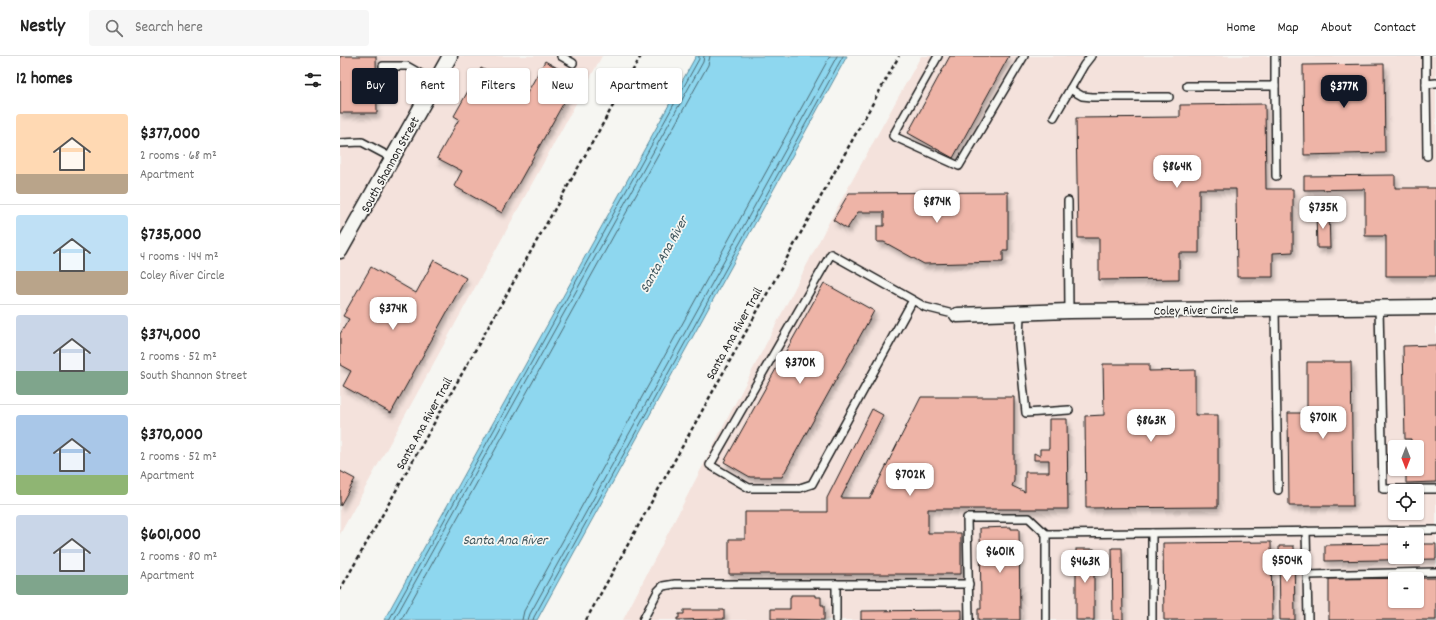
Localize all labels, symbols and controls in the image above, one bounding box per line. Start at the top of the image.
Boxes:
search box [89,10,369,46]
text: Nestly [20,14,65,41]
icon: search [103,17,125,39]
text: Search here [135,17,203,39]
text: Home [1226,18,1255,38]
text: Map [1277,18,1299,38]
text: About [1321,18,1352,38]
text: Contact [1374,18,1416,38]
text: 12 homes [16,68,73,92]
chip: Buy [352,68,398,104]
chip: Rent [406,68,459,104]
chip: Filters [467,68,530,104]
chip: New [538,68,588,104]
chip: Apartment [596,68,682,104]
icon: filters [302,69,324,91]
pin: $377K [1316,75,1372,109]
text: $377K [1330,78,1358,97]
street label: South Shannon Street [357,114,426,217]
text: $377,000 [140,123,200,147]
icon: home [48,130,96,178]
text: 2 rooms · 68 m² [140,147,217,166]
pin: $864K [1149,155,1205,189]
text: $864K [1162,158,1192,177]
text: Apartment [140,166,194,185]
pin: $874K [909,190,965,224]
text: $874K [923,193,951,212]
pin: $735K [1295,196,1351,230]
text: $735K [1308,199,1338,218]
water label: Santa Ana River [635,212,695,297]
text: $735,000 [140,224,202,248]
icon: home [48,231,96,279]
text: 4 rooms · 144 m² [140,248,218,267]
text: Coley River Circle [140,267,225,286]
street label: Santa Ana River Trail [702,285,768,384]
pin: $374K [365,297,421,331]
text: $374K [379,300,407,319]
street label: Coley River Circle [1154,301,1239,322]
text: $374,000 [140,324,201,348]
icon: home [48,331,96,379]
text: 2 rooms · 52 m² [140,348,217,367]
pin: $370K [772,351,828,385]
text: $370K [785,354,815,373]
text: South Shannon Street [140,367,247,386]
street label: Santa Ana River Trail [392,375,458,474]
pin: $701K [1295,406,1351,440]
pin: $863K [1123,409,1179,443]
text: $701K [1309,409,1337,428]
text: $863K [1136,412,1166,431]
text: $370,000 [140,424,203,448]
icon: home [48,431,96,479]
north arrow [1388,440,1424,476]
map controls [1388,440,1424,608]
text: 2 rooms · 52 m² [140,448,217,467]
pin: $702K [882,463,938,497]
text: $702K [895,466,925,485]
text: Apartment [140,467,194,486]
button: locate [1388,484,1424,520]
text: $601,000 [140,524,201,548]
button: + [1388,528,1424,564]
icon: home [48,531,96,579]
water label: Santa Ana River [463,531,549,551]
pin: $601K [972,540,1028,574]
text: $601K [986,543,1014,562]
text: 2 rooms · 80 m² [140,548,217,567]
pin: $504K [1259,549,1315,583]
pin: $463K [1057,550,1113,584]
text: $504K [1271,552,1303,571]
text: $463K [1070,553,1100,572]
text: Apartment [140,567,194,586]
button: − [1388,572,1424,608]

